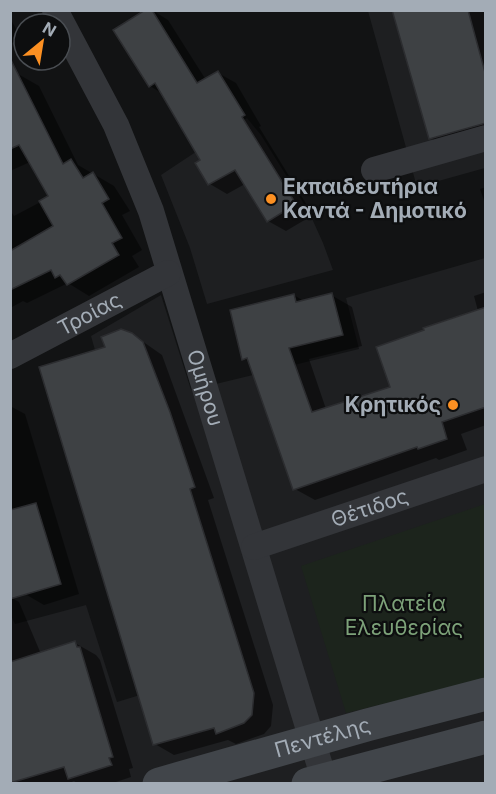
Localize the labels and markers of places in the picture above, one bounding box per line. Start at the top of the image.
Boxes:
place label: Εκπαιδευτήρια Καντά - Δημοτικό [283,174,467,223]
marker: Εκπαιδευτήρια Καντά - Δημοτικό [264,192,278,206]
place label: Κρητικός [345,392,441,417]
marker: Κρητικός [446,398,460,412]

